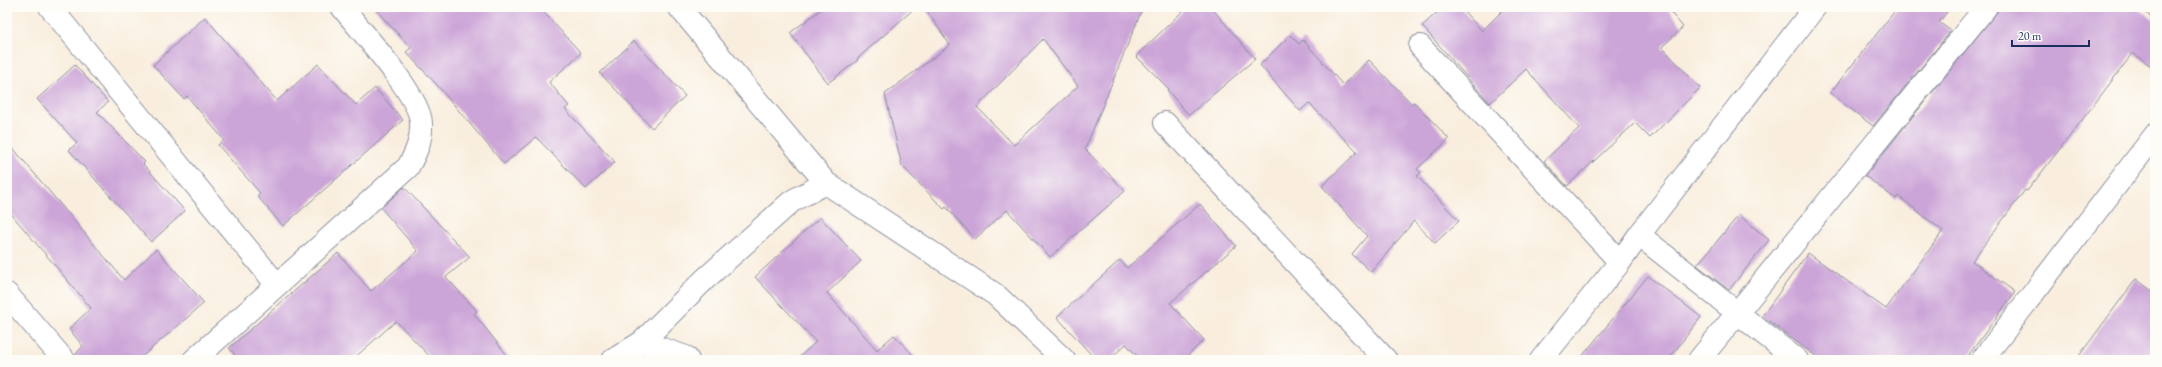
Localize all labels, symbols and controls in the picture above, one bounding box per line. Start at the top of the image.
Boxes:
scale bar [2012,22,2089,48]
text: 20 m [2018,28,2042,44]

